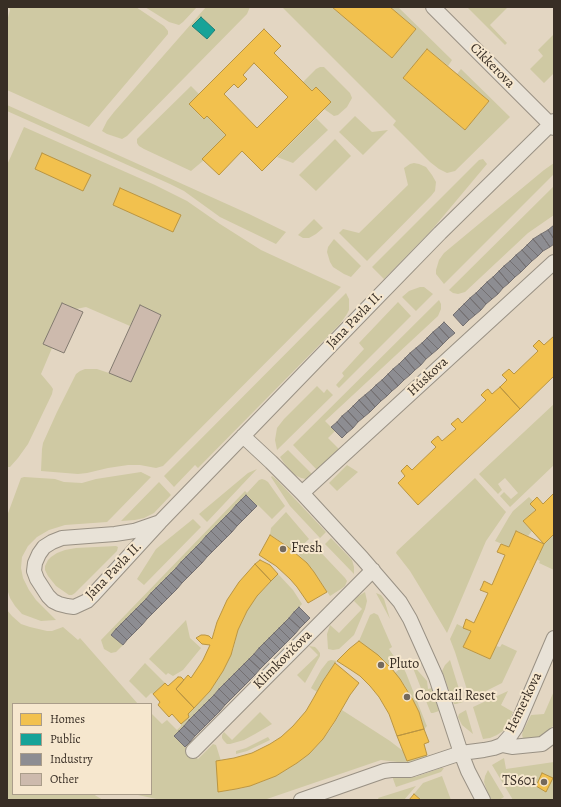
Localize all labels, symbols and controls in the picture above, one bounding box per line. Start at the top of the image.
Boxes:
street label: Cikkerova [466,40,518,92]
street label: Jána Pavla II. [323,287,387,353]
street label: Húskova [404,354,452,400]
street label: Jána Pavla II. [82,538,146,604]
place label: Fresh [291,541,322,557]
marker: Fresh [278,544,288,554]
street label: Klimkovičova [250,627,316,693]
place label: Pluto [389,657,419,673]
marker: Pluto [376,660,386,670]
street label: Hemerkova [502,670,546,736]
place label: Cocktail Reset [415,689,496,705]
marker: Cocktail Reset [402,692,412,702]
legend [12,703,152,795]
text: Homes [50,711,85,727]
text: Public [50,731,81,747]
text: Industry [50,751,93,767]
text: Other [50,771,79,787]
place label: TS601 [502,774,536,790]
marker: TS601 [539,777,549,787]

